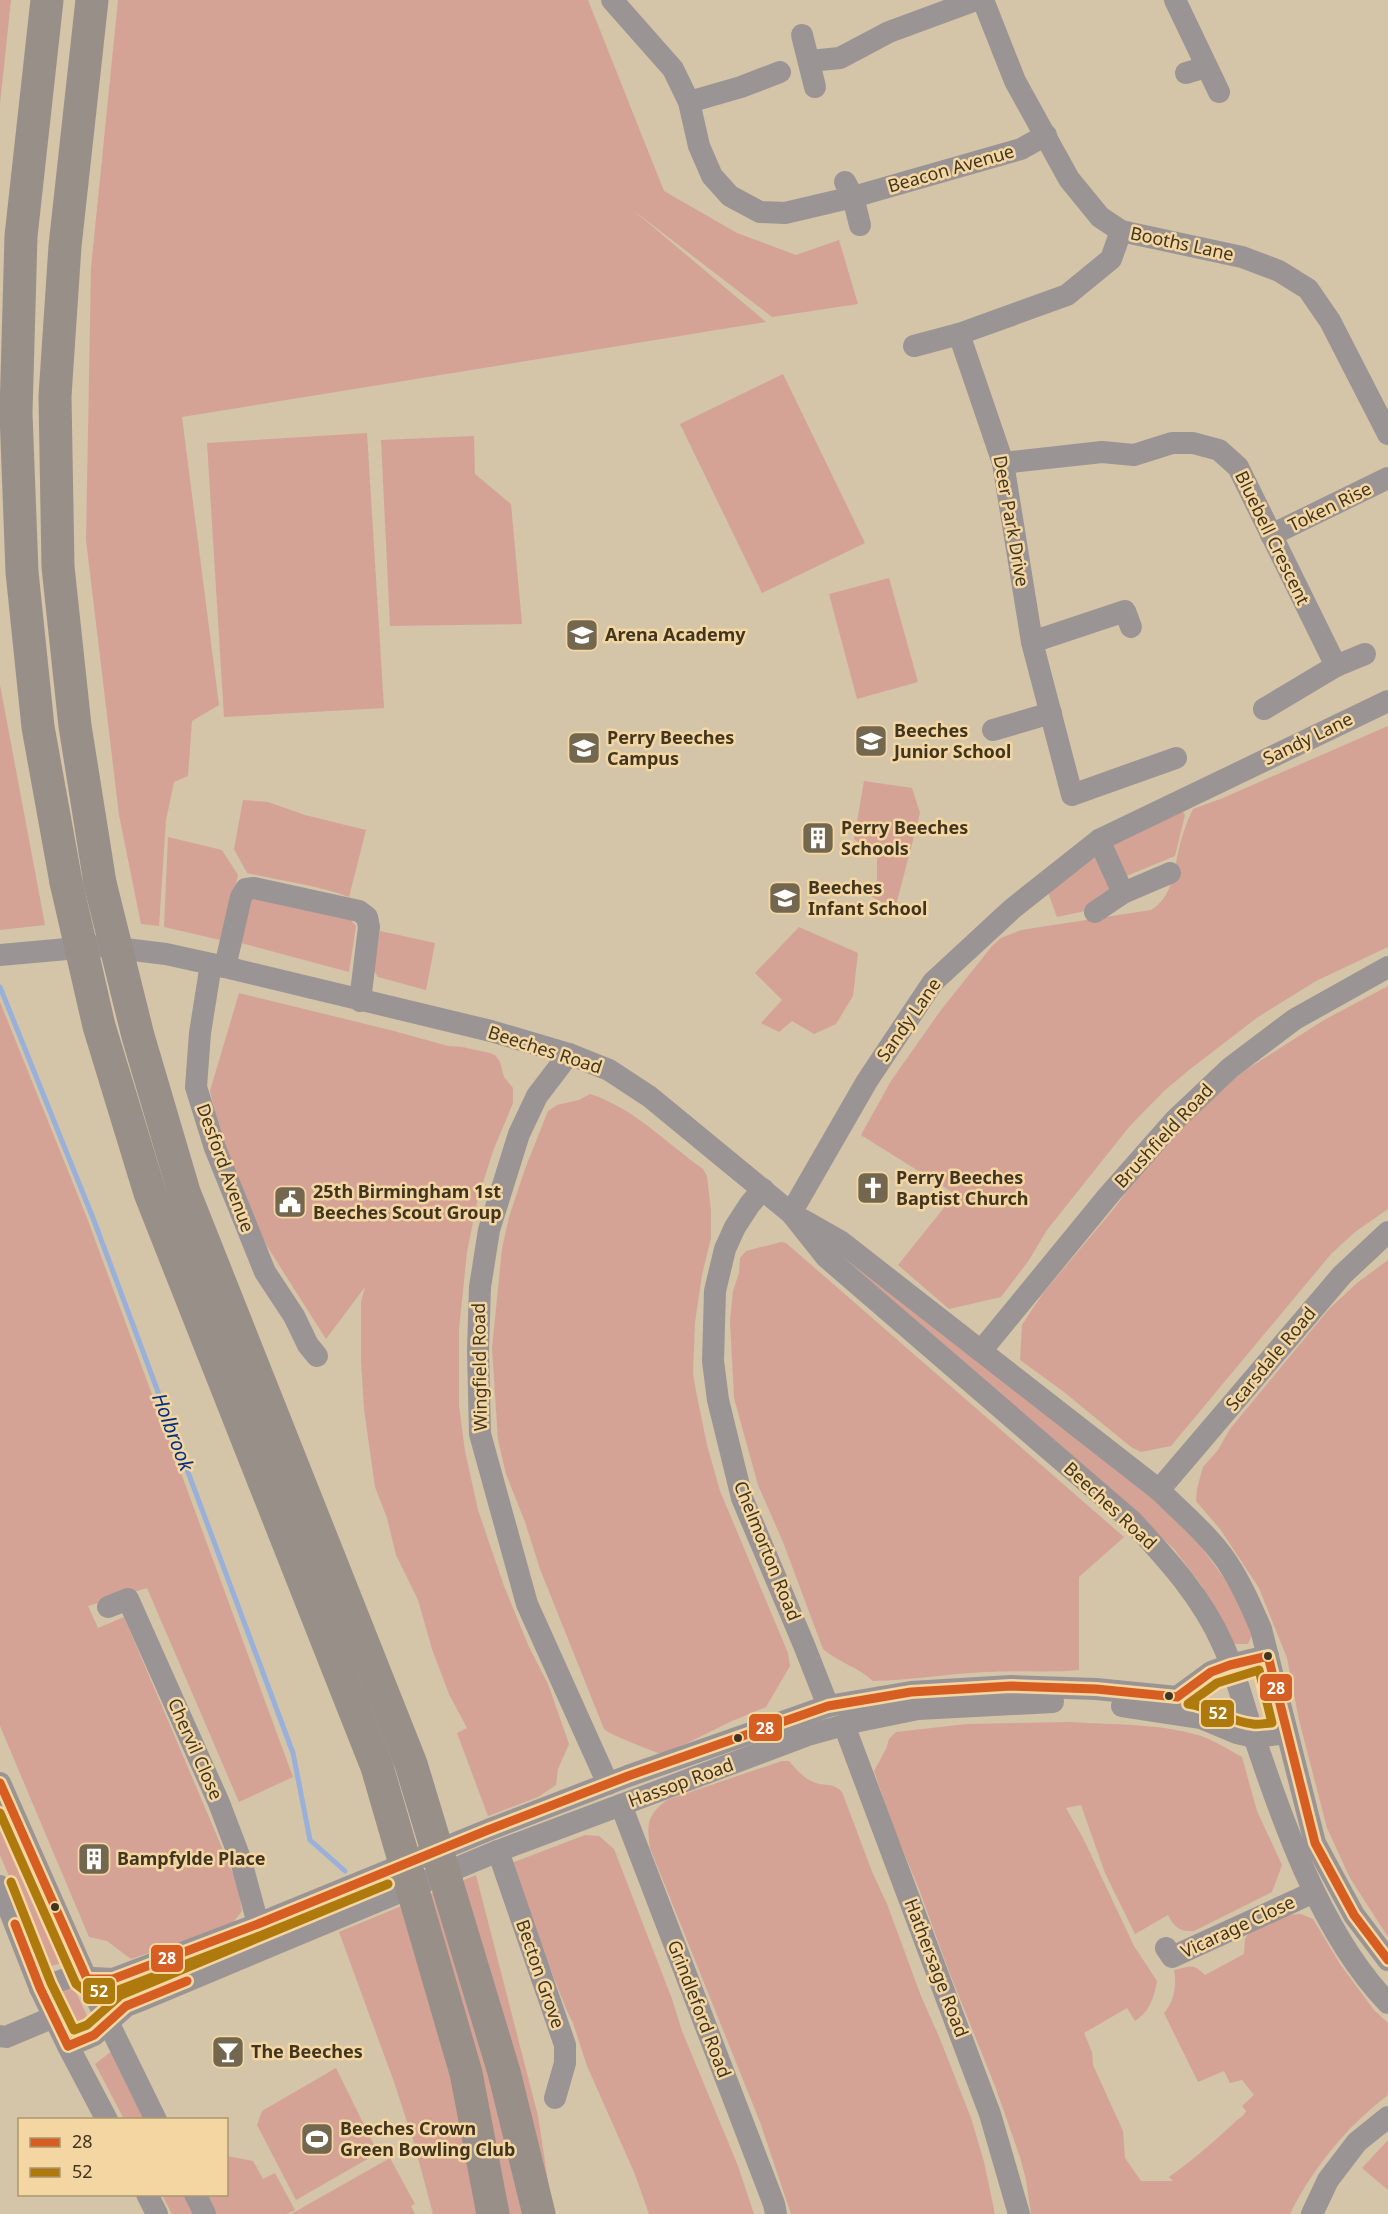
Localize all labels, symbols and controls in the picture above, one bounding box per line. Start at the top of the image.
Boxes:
street label: Beacon Avenue [885,139,1017,198]
street label: Booths Lane [1128,220,1236,266]
street label: Deer Park Drive [989,453,1035,588]
street label: Bluebell Crescent [1230,466,1316,609]
street label: Token Rise [1284,476,1375,537]
school or university icon: Arena Academy [564,617,600,653]
place label: Arena Academy [605,622,746,646]
street label: Sandy Lane [1259,706,1356,770]
place label: Beeches Junior School [892,718,1012,763]
school or university icon: Beeches Junior School [853,723,889,759]
place label: Perry Beeches Campus [607,725,734,770]
school or university icon: Perry Beeches Campus [566,730,602,766]
place label: Perry Beeches Schools [841,815,968,860]
building icon: Perry Beeches Schools [800,820,836,856]
place label: Beeches Infant School [808,875,927,920]
school or university icon: Beeches Infant School [767,880,803,916]
street label: Sandy Lane [871,973,946,1066]
street label: Beeches Road [485,1019,605,1079]
street label: Brushfield Road [1109,1078,1218,1193]
street label: Desford Avenue [192,1100,260,1235]
place label: Perry Beeches Baptist Church [896,1165,1028,1210]
church icon: Perry Beeches Baptist Church [855,1170,891,1206]
place label: 25th Birmingham 1st Beeches Scout Group [313,1179,502,1224]
public building icon: 25th Birmingham 1st Beeches Scout Group [272,1184,308,1220]
street label: Scarsdale Road [1220,1301,1321,1415]
street label: Wingfield Road [466,1303,492,1431]
water label: Holbrook [146,1389,201,1476]
street label: Beeches Road [1059,1456,1162,1554]
street label: Chelmorton Road [729,1477,807,1624]
unlabelled marker [1262,1650,1274,1662]
line badge: 28 [1259,1673,1293,1702]
text: 28 [1267,1677,1285,1699]
unlabelled marker [1163,1690,1175,1702]
street label: Chervil Close [163,1694,229,1803]
line badge: 52 [1200,1699,1235,1728]
text: 52 [1209,1702,1227,1724]
line badge: 28 [748,1713,783,1742]
text: 28 [756,1717,774,1739]
unlabelled marker [732,1732,744,1744]
street label: Hassop Road [625,1752,737,1812]
building icon: Bampfylde Place [76,1841,112,1877]
place label: Bampfylde Place [117,1846,265,1870]
street label: Vicarage Close [1177,1889,1298,1963]
street label: Hathersage Road [899,1895,974,2040]
unlabelled marker [49,1901,61,1913]
street label: Becton Grove [511,1916,571,2031]
street label: Grindleford Road [663,1936,737,2081]
line badge: 28 [150,1944,184,1973]
text: 28 [158,1947,176,1969]
line badge: 52 [82,1977,116,2005]
text: 52 [90,1980,108,2002]
bar icon: The Beeches [210,2034,246,2070]
place label: The Beeches [251,2039,363,2063]
place label: Beeches Crown Green Bowling Club [340,2116,515,2161]
legend [18,2118,228,2196]
sports icon: Beeches Crown Green Bowling Club [299,2121,335,2157]
text: 28 [72,2129,93,2153]
text: 52 [72,2159,93,2183]

